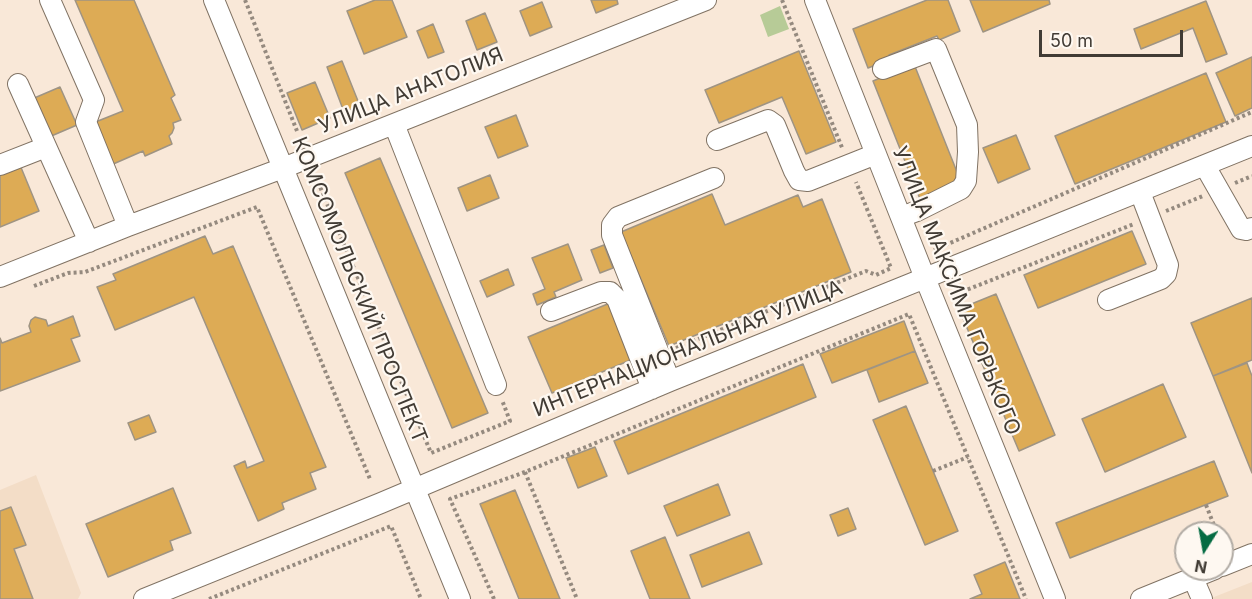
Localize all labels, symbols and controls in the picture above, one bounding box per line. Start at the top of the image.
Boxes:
scale bar [1042,18,1186,56]
text: 50 m [1050,30,1093,51]
street label: УЛИЦА АНАТОЛИЯ [315,42,507,140]
street label: КОМСОМОЛЬСКИЙ ПРОСПЕКТ [286,133,432,447]
street label: УЛИЦА МАКСИМА ГОРЬКОГО [886,143,1026,439]
street label: ИНТЕРНАЦИОНАЛЬНАЯ УЛИЦА [530,275,846,423]
north arrow [1174,521,1234,581]
text: N [1193,556,1209,578]

